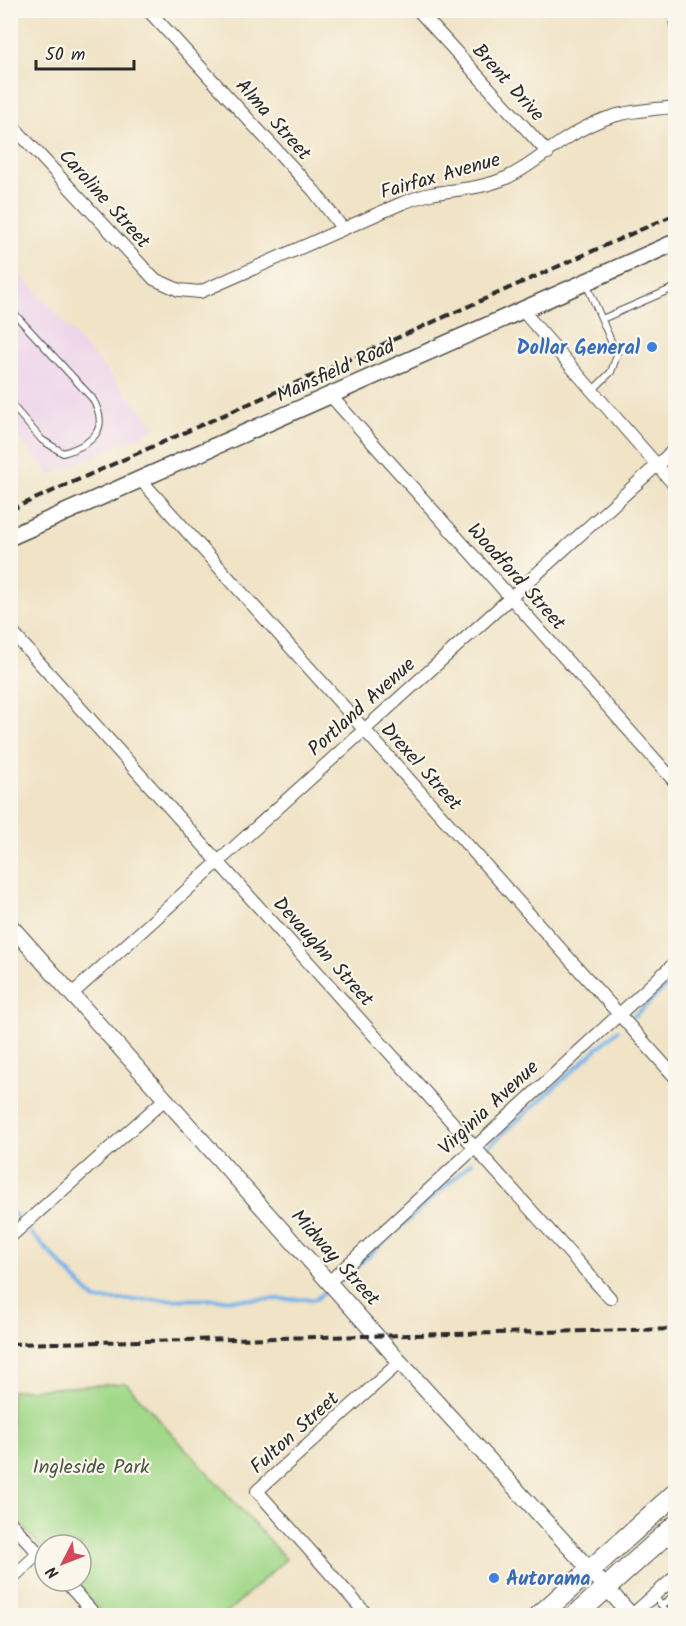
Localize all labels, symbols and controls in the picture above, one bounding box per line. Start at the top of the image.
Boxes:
scale bar [36,33,134,71]
street label: Brent Drive [463,37,552,130]
text: 50 m [45,41,85,70]
street label: Alma Street [227,72,318,169]
street label: Caroline Street [50,142,157,257]
street label: Fairfax Avenue [377,145,504,209]
street label: Mansfield Road [271,331,401,412]
place label: Dollar General [516,333,641,365]
marker: Dollar General [645,340,659,354]
street label: Woodford Street [458,516,573,639]
street label: Portland Avenue [301,650,424,765]
street label: Drexel Street [372,716,469,819]
street label: Devaughn Street [264,890,381,1015]
street label: Virginia Avenue [432,1053,547,1164]
street label: Midway Street [282,1202,387,1314]
street label: Fulton Street [243,1384,348,1483]
park label: Ingleside Park [33,1452,150,1484]
north arrow [33,1533,93,1593]
text: N [40,1560,66,1584]
place label: Autorama [506,1564,590,1596]
marker: Autorama [487,1571,501,1585]

